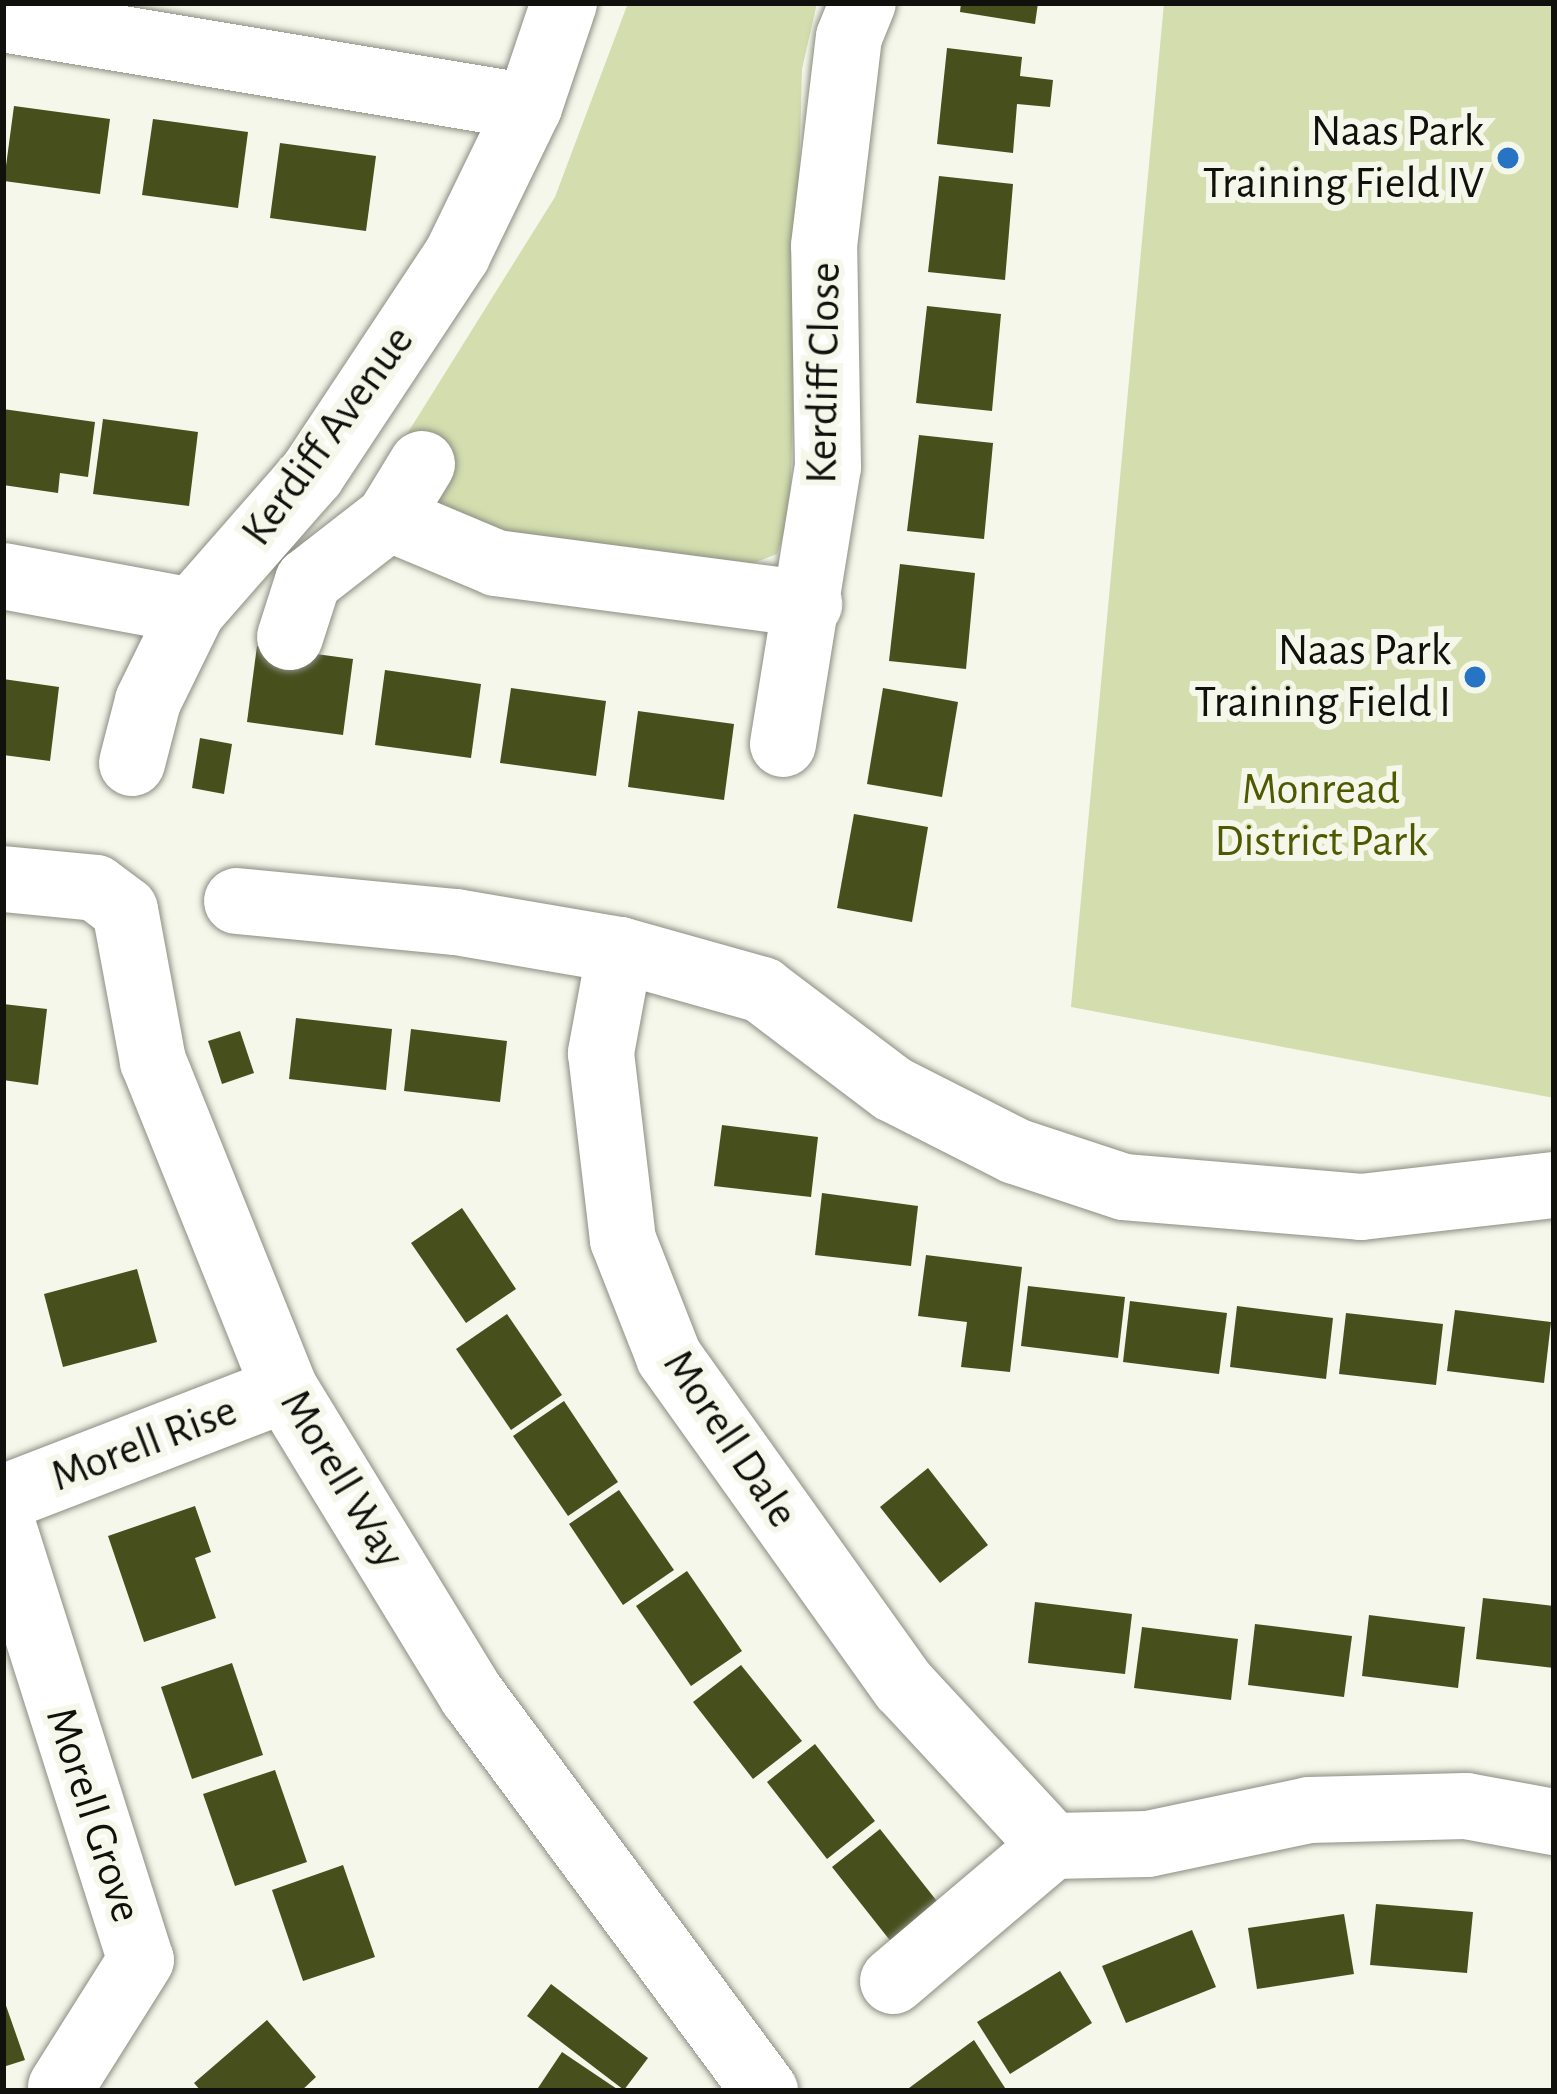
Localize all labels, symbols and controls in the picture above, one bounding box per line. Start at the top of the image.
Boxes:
place label: Naas Park Training Field IV [1203,105,1484,211]
marker: Naas Park Training Field IV [1495,145,1521,171]
street label: Kerdiff Close [795,262,853,484]
street label: Kerdiff Avenue [230,315,426,557]
place label: Naas Park Training Field I [1194,624,1451,730]
marker: Naas Park Training Field I [1462,664,1488,690]
park label: Monread District Park [1214,763,1428,869]
street label: Morell Dale [651,1340,809,1538]
street label: Morell Way [268,1380,416,1578]
street label: Morell Rise [44,1384,244,1504]
street label: Morell Grove [33,1701,153,1929]

